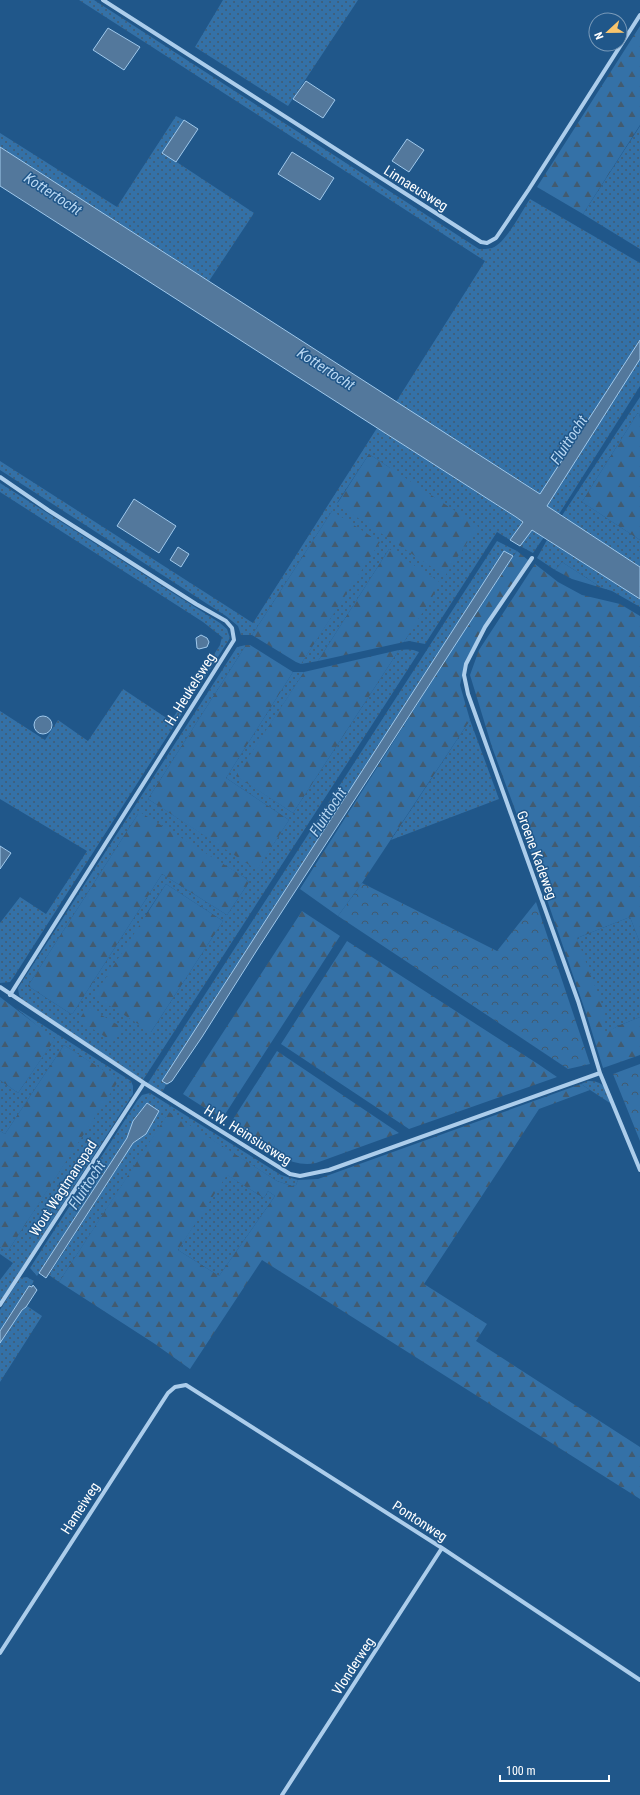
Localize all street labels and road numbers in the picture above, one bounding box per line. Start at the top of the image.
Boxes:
street label: Linnaeusweg [381,162,451,214]
street label: H. Heukelsweg [161,650,219,728]
street label: Groene Kadeweg [514,809,560,901]
street label: H.W. Heinsiusweg [202,1102,294,1168]
street label: Wout Wagtmanspad [26,1137,100,1239]
street label: Hameiweg [57,1479,103,1537]
street label: Pontonweg [390,1497,450,1545]
street label: Vlonderweg [329,1634,377,1698]

